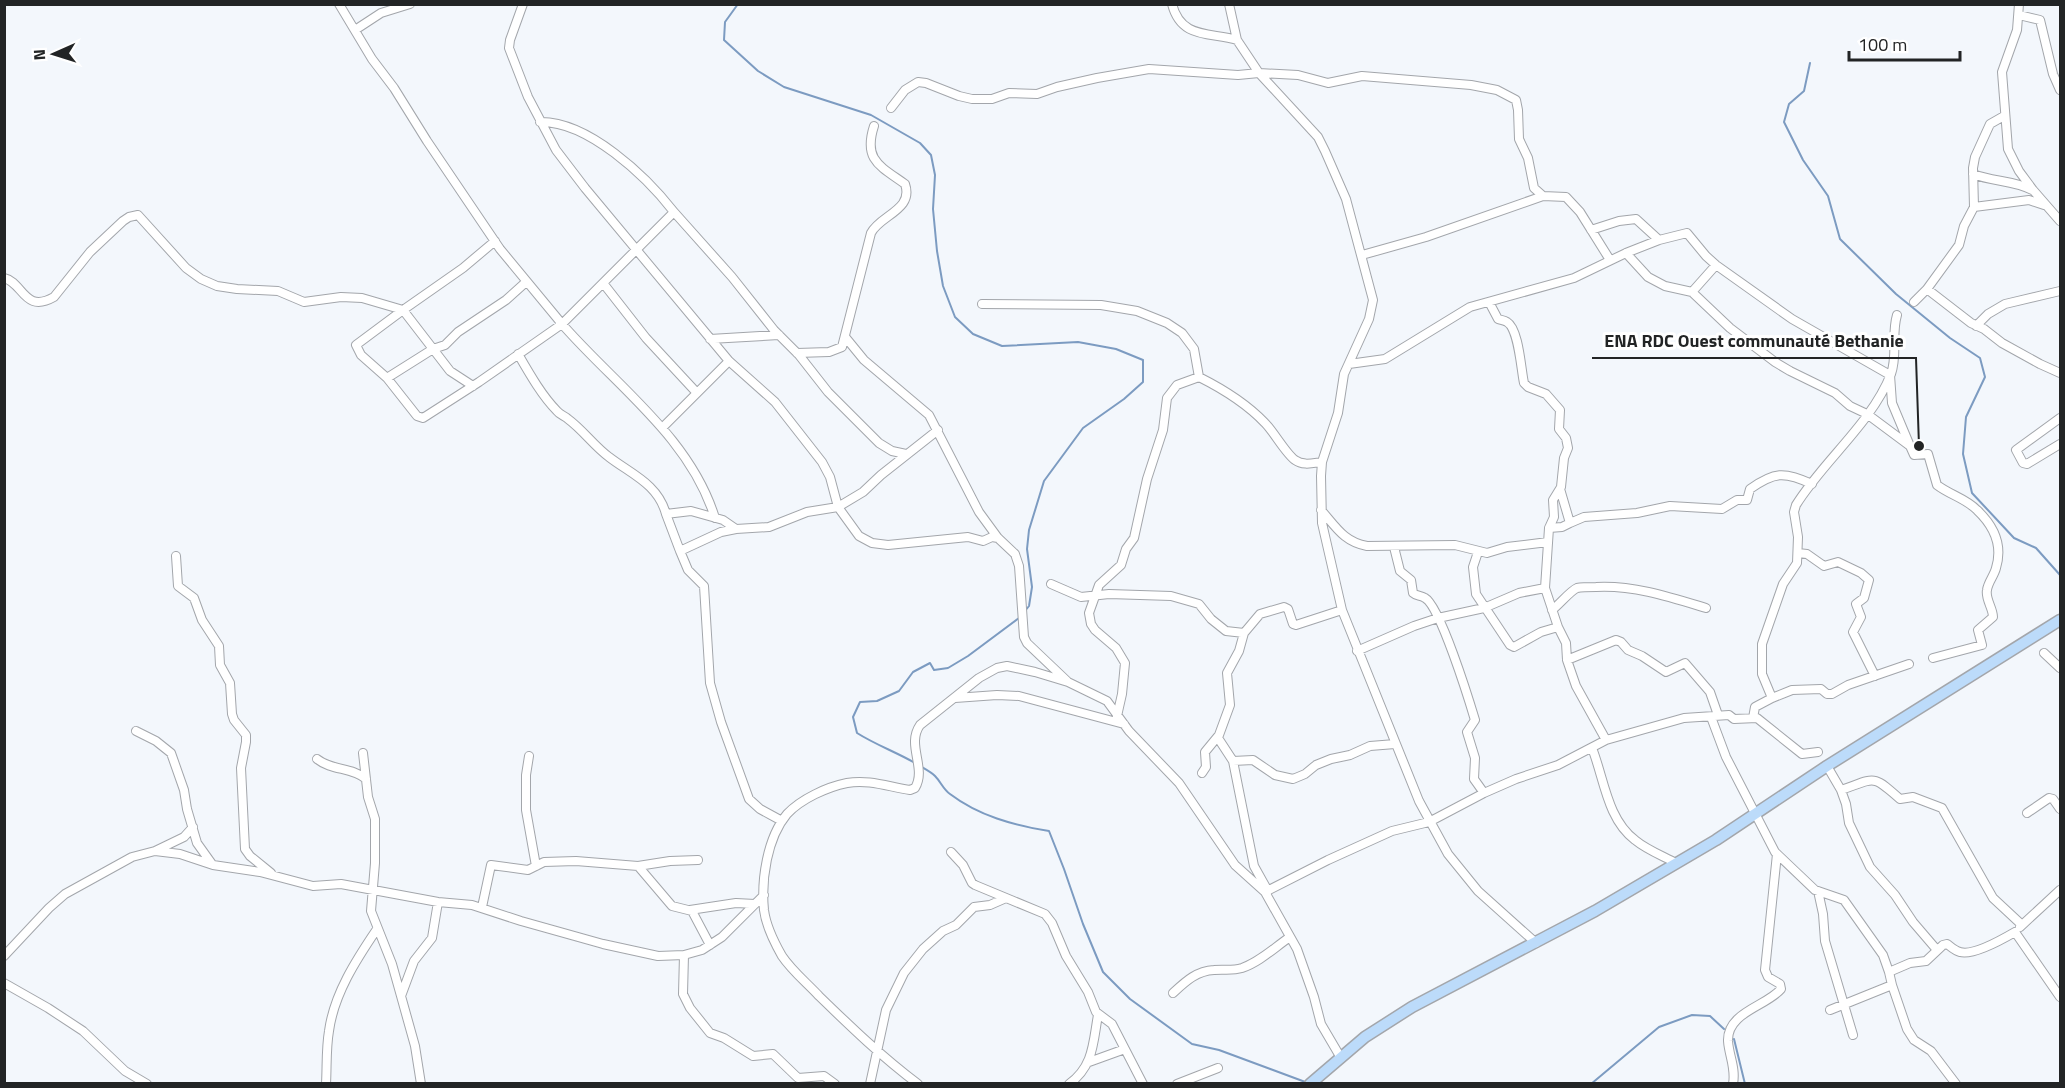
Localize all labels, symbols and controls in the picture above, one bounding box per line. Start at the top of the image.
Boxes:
north arrow [24,24,84,84]
scale bar [1849,24,1960,62]
text: 100 m [1858,31,1907,58]
text: N [27,49,51,61]
callout: ENA RDC Ouest communauté Bethanie [1592,322,1916,358]
text: ENA RDC Ouest communauté Bethanie [1604,327,1904,354]

